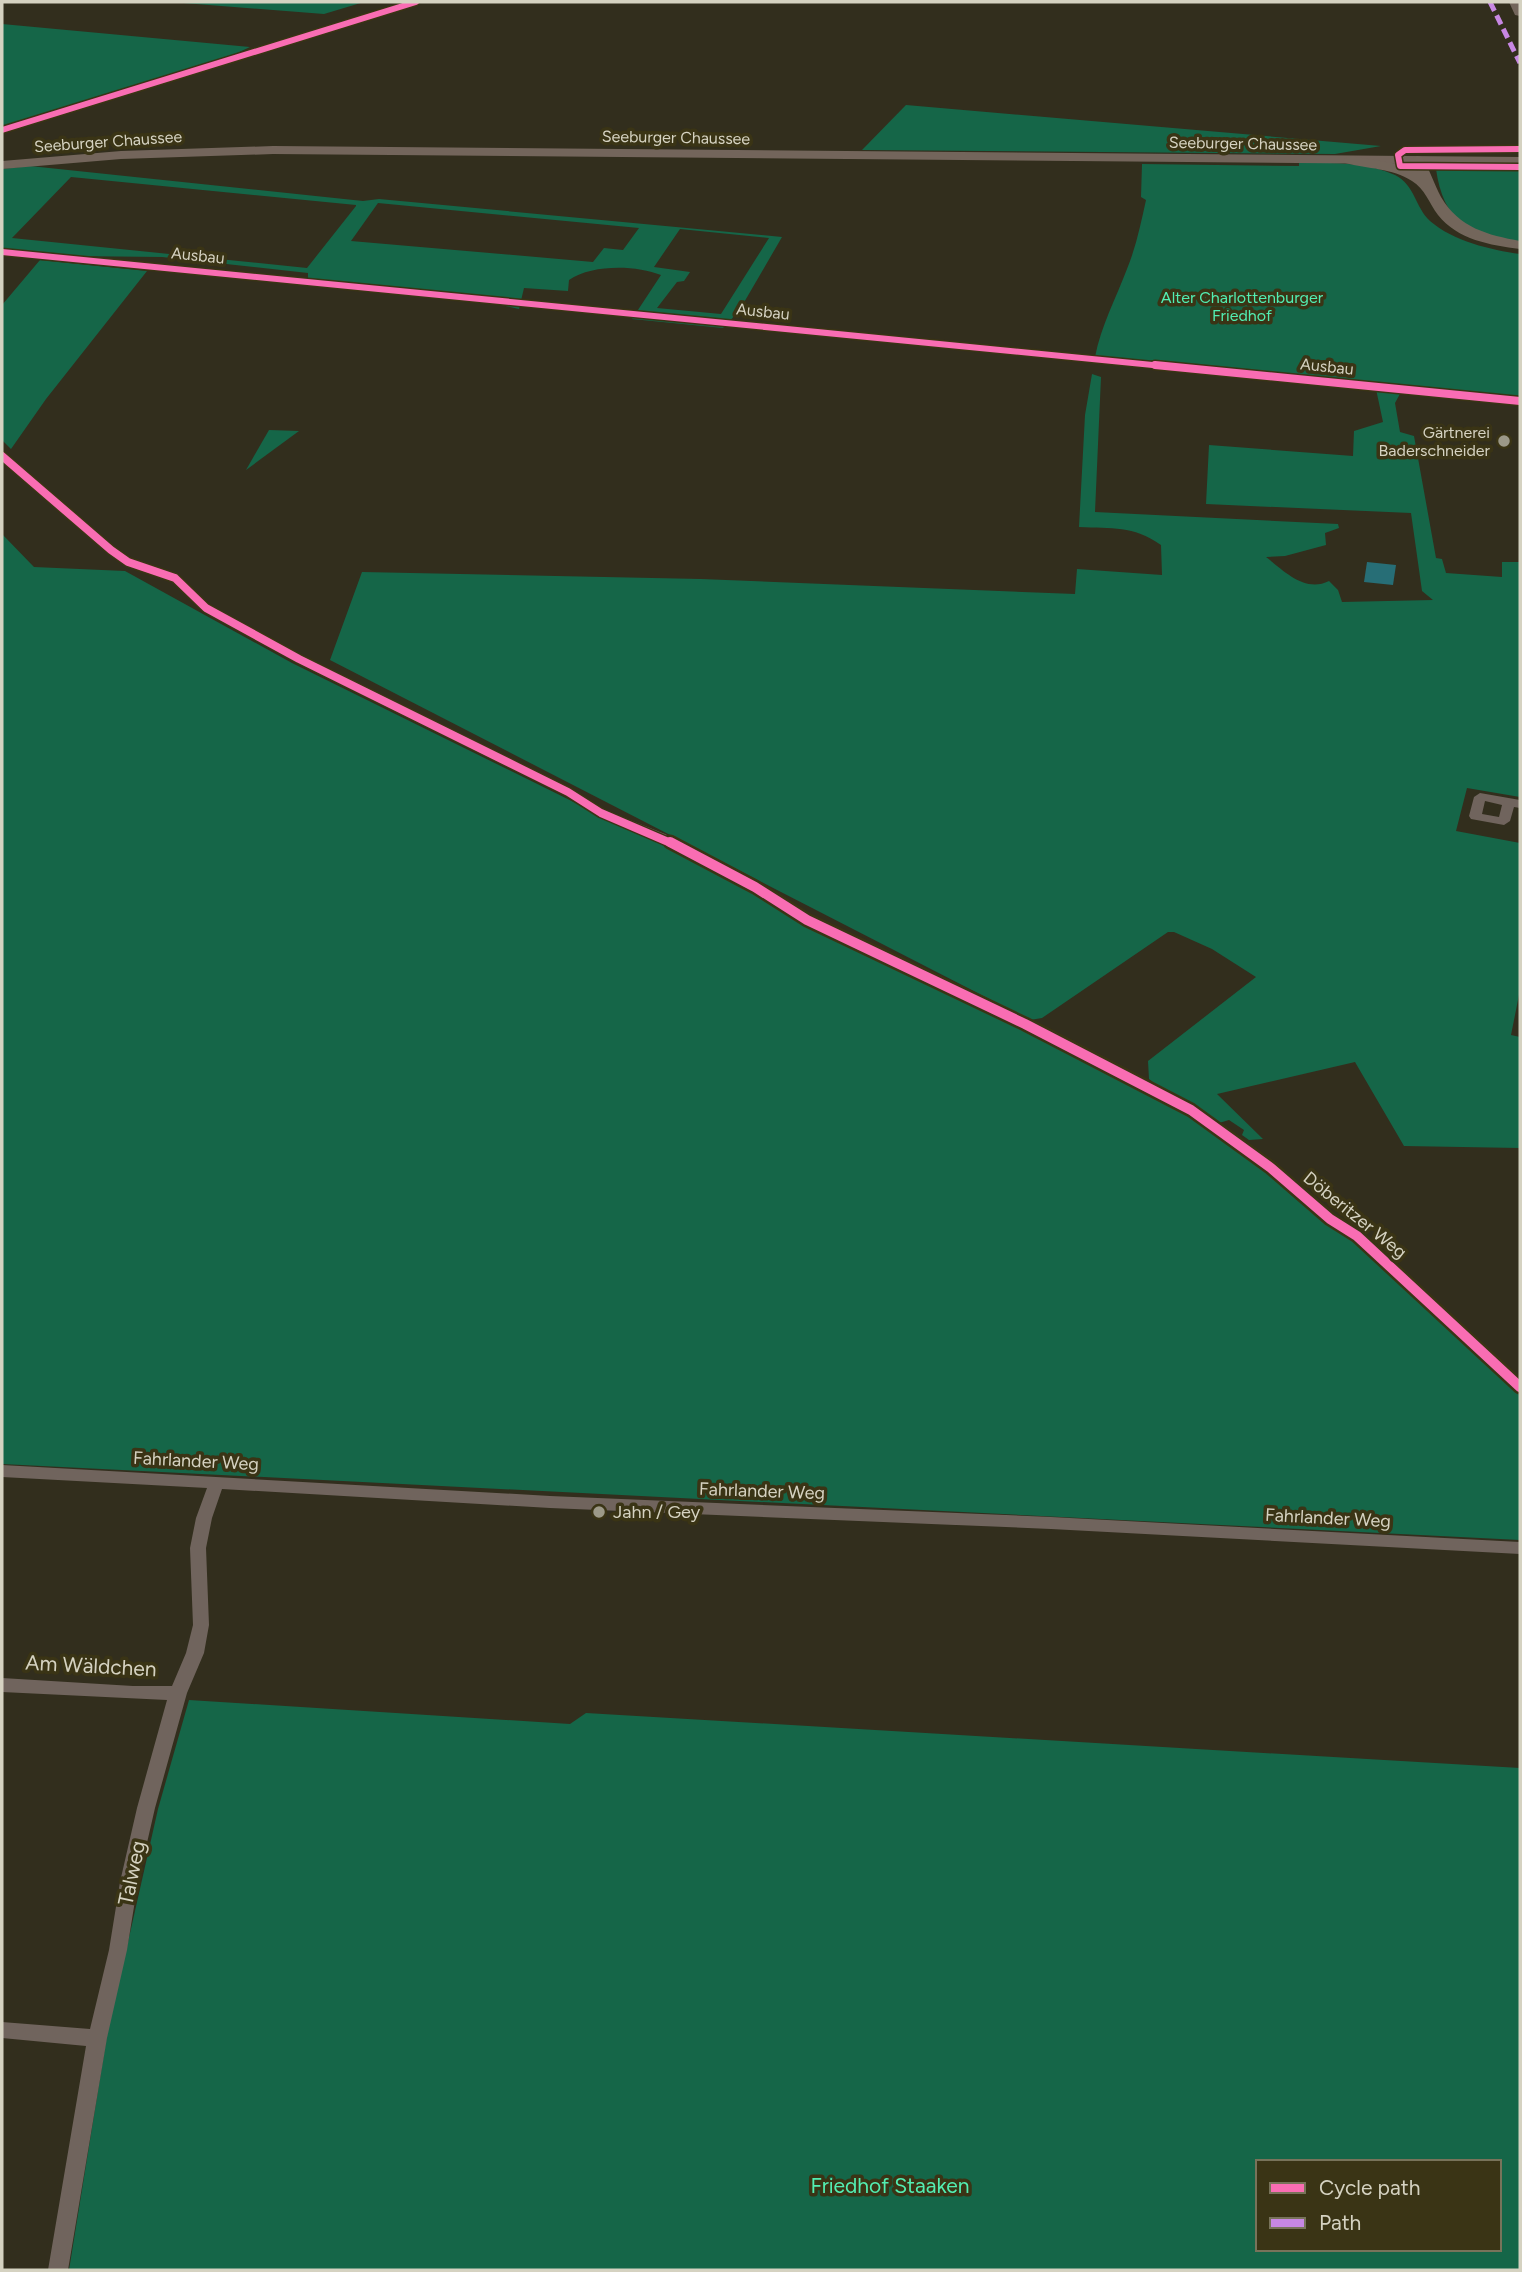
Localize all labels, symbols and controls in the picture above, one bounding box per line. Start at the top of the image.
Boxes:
street label: Seeburger Chaussee [33,127,183,156]
street label: Seeburger Chaussee [602,127,751,148]
street label: Seeburger Chaussee [1169,133,1318,154]
street label: Ausbau [170,243,226,268]
park label: Alter Charlottenburger Friedhof [1161,288,1324,325]
street label: Ausbau [735,299,791,324]
street label: Ausbau [1299,354,1355,379]
place label: Gärtnerei Baderschneider [1379,423,1491,460]
marker: Gärtnerei Baderschneider [1496,433,1512,449]
street label: Döberitzer Weg [1299,1167,1411,1263]
street label: Fahrlander Weg [133,1447,259,1475]
street label: Fahrlander Weg [699,1478,825,1504]
place label: Jahn / Gey [613,1501,701,1523]
marker: Jahn / Gey [591,1504,607,1520]
street label: Fahrlander Weg [1265,1504,1391,1532]
street label: Am Wäldchen [25,1650,157,1681]
street label: Talweg [112,1838,151,1908]
legend [1256,2160,1501,2251]
park label: Friedhof Staaken [810,2173,970,2198]
text: Cycle path [1319,2175,1420,2200]
text: Path [1319,2210,1361,2235]

